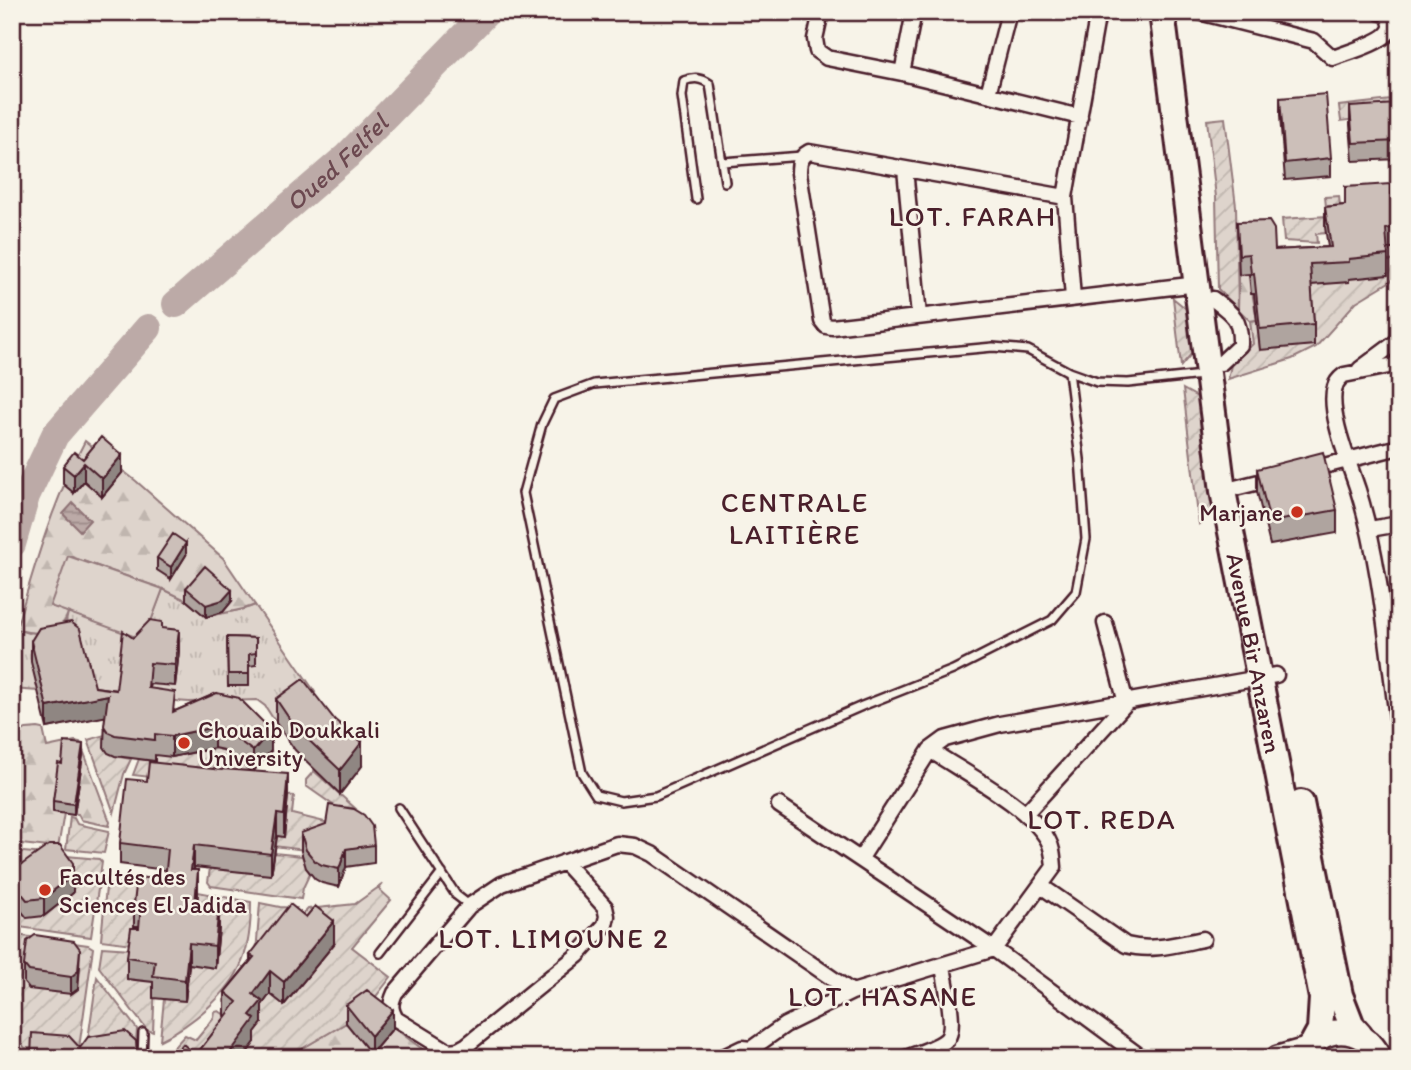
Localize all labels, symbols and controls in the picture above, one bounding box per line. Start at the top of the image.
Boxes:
water label: Oued Felfel [279,106,396,218]
district label: LOT. FARAH [889,199,1057,233]
district label: CENTRALE LAITIÈRE [721,485,869,551]
place label: Marjane [1199,498,1283,527]
marker: Marjane [1289,504,1305,520]
street label: Avenue Bir Anzaren [1221,550,1288,756]
place label: Chouaib Doukkali University [198,715,380,772]
marker: Chouaib Doukkali University [176,735,192,751]
district label: LOT. REDA [1027,802,1177,836]
place label: Facultés des Sciences El Jadida [59,862,248,919]
marker: Facultés des Sciences El Jadida [37,882,53,898]
district label: LOT. LIMOUNE 2 [438,921,670,955]
district label: LOT. HASANE [788,979,978,1013]

